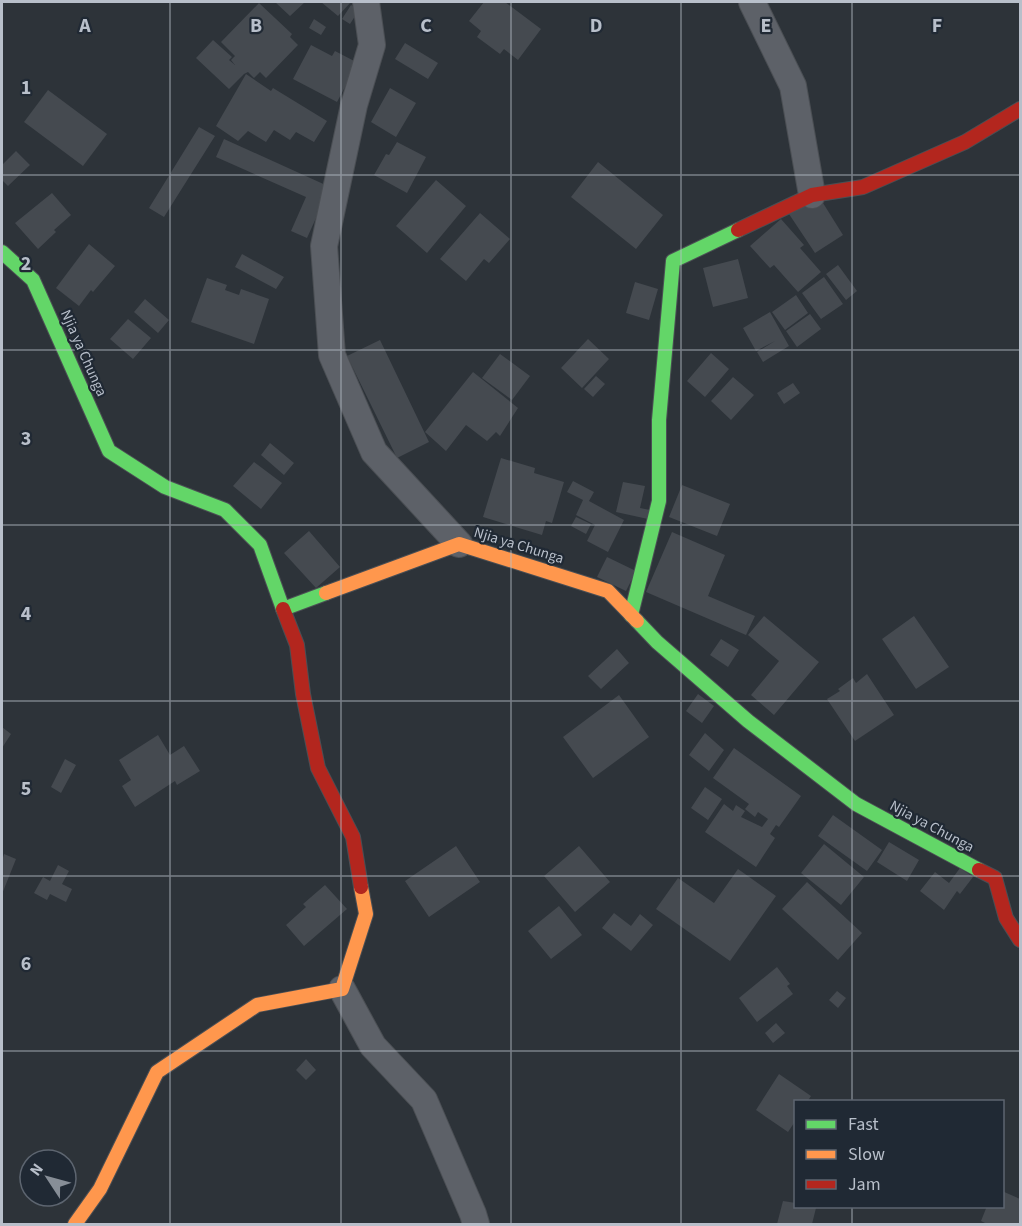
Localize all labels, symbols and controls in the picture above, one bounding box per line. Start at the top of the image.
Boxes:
text: A [78,12,91,40]
text: B [250,12,262,40]
text: C [420,12,432,40]
text: D [590,12,602,40]
text: E [761,12,771,40]
text: F [932,12,942,40]
text: 1 [21,74,31,102]
text: 2 [21,250,31,278]
street label: Njia ya Chunga [55,306,112,400]
text: 3 [21,425,31,453]
street label: Njia ya Chunga [471,522,566,569]
text: 4 [21,600,32,628]
text: 5 [21,775,31,803]
street label: Njia ya Chunga [886,795,978,858]
text: 6 [21,950,31,978]
legend [794,1100,1004,1208]
text: Fast [848,1112,879,1137]
text: Slow [848,1142,885,1167]
north arrow [18,1148,78,1208]
text: N [25,1159,49,1181]
text: Jam [848,1172,881,1197]

